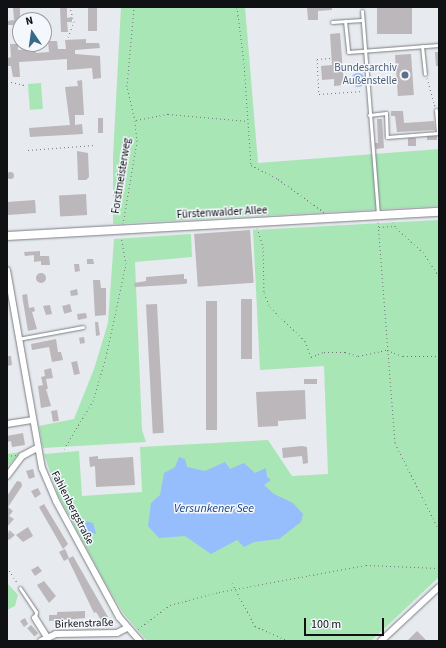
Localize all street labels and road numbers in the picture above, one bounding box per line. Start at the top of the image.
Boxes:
street label: Forstmeisterweg [109,137,135,215]
street label: Fürstenwalder Allee [176,204,268,222]
street label: Fahlenbergstraße [48,469,96,547]
street label: Birkenstraße [54,616,114,632]

